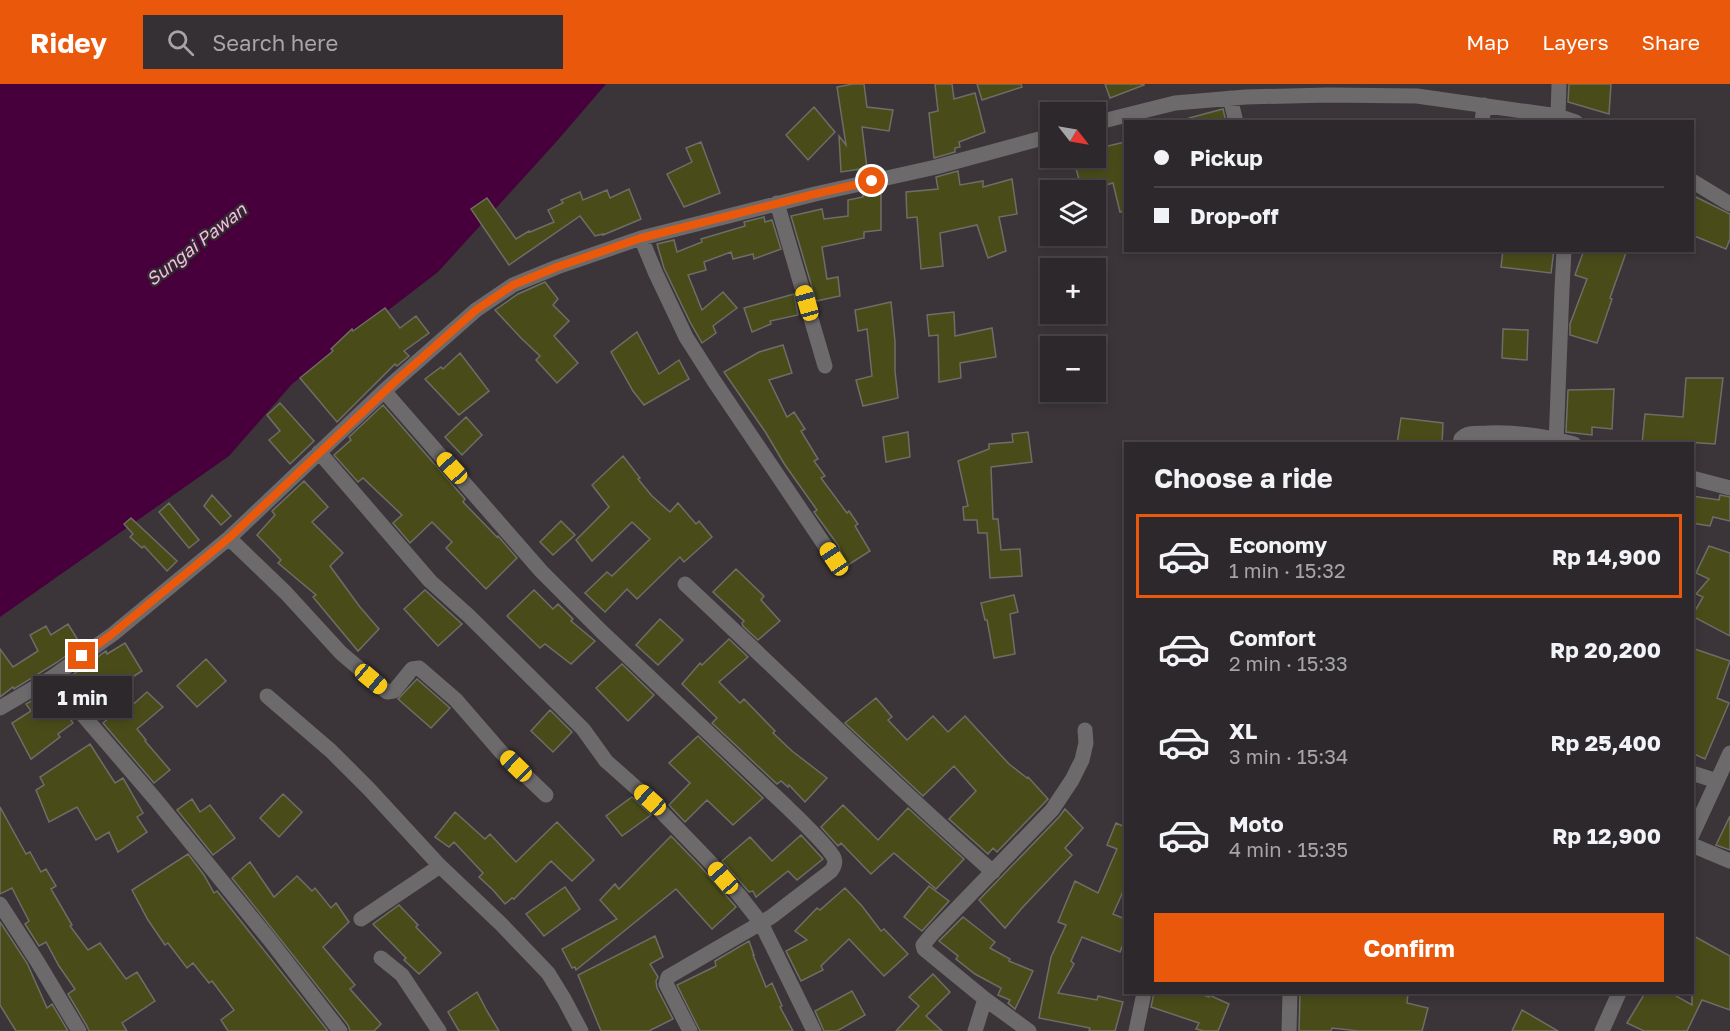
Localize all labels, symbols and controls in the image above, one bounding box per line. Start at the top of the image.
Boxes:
search box [143,15,563,69]
text: Ridey [30,26,107,59]
icon: search [164,26,197,59]
text: Search here [212,29,338,56]
text: Map [1466,29,1509,55]
text: Layers [1542,29,1609,55]
text: Share [1642,29,1700,55]
north arrow [1040,102,1106,168]
map controls [1040,102,1106,402]
text: Pickup [1190,144,1263,171]
route start [858,167,885,194]
button: layers [1040,180,1106,246]
water label: Sungai Pawan [142,197,251,290]
text: Drop-off [1190,202,1279,229]
button: + [1040,258,1106,324]
car [793,283,821,323]
button: − [1040,336,1106,402]
car [433,449,471,487]
text: Choose a ride [1154,462,1333,494]
icon: car [1157,529,1211,583]
text: Economy [1229,531,1327,558]
car [816,539,852,579]
text: Rp 14,900 [1552,543,1661,570]
text: 1 min · 15:32 [1229,558,1346,582]
icon: car [1157,622,1211,676]
text: Comfort [1229,624,1316,651]
text: Rp 20,200 [1550,636,1661,663]
route end [68,642,95,669]
text: 2 min · 15:33 [1229,651,1348,675]
car [351,661,391,697]
callout: 1 min [32,677,132,719]
text: 1 min [57,685,108,709]
icon: car [1157,715,1211,769]
text: XL [1229,717,1257,744]
text: Rp 25,400 [1550,729,1661,756]
text: 3 min · 15:34 [1229,744,1348,768]
car [497,747,535,785]
car [631,781,669,819]
icon: car [1157,808,1211,862]
text: Moto [1229,810,1284,837]
text: Rp 12,900 [1552,822,1661,849]
text: 4 min · 15:35 [1229,837,1348,861]
car [704,859,742,897]
button: Confirm [1154,913,1664,982]

